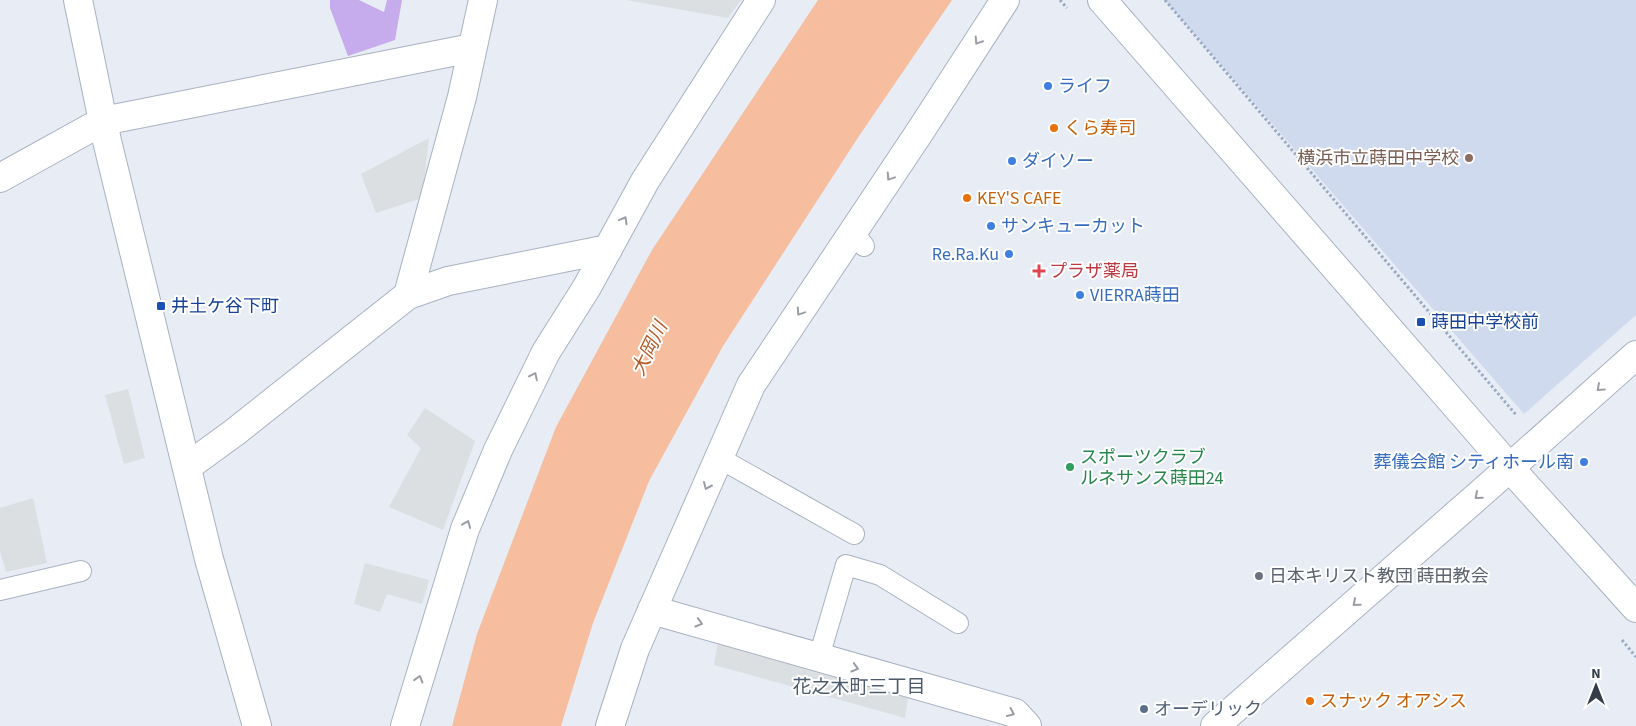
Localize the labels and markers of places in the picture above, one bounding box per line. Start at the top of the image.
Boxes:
place label: ライフ [1058,74,1112,99]
marker: ライフ [1042,80,1054,92]
place label: くら寿司 [1064,116,1136,141]
marker: くら寿司 [1048,122,1060,134]
place label: 横浜市立蒔田中学校 [1297,146,1459,171]
place label: ダイソー [1022,149,1094,174]
marker: 横浜市立蒔田中学校 [1463,152,1475,164]
marker: ダイソー [1006,155,1018,167]
place label: KEY'S CAFE [977,186,1061,211]
marker: KEY'S CAFE [961,192,973,204]
place label: サンキューカット [1001,214,1145,239]
marker: サンキューカット [985,220,997,232]
place label: Re.Ra.Ku [932,242,999,267]
marker: Re.Ra.Ku [1003,248,1015,260]
place label: プラザ薬局 [1049,259,1139,284]
marker: プラザ薬局 [1033,265,1045,277]
place label: VIERRA蒔田 [1090,283,1180,308]
marker: VIERRA蒔田 [1074,289,1086,301]
place label: 井土ケ谷下町 [171,294,279,319]
marker: 井土ケ谷下町 [155,300,167,312]
place label: 蒔田中学校前 [1431,310,1539,335]
marker: 蒔田中学校前 [1415,316,1427,328]
place label: スポーツクラブ ルネサンス蒔田24 [1080,445,1224,491]
place label: 葬儀会館 シティホール南 [1373,450,1574,475]
marker: 葬儀会館 シティホール南 [1578,456,1590,468]
marker: スポーツクラブ ルネサンス蒔田24 [1064,461,1076,473]
place label: 日本キリスト教団 蒔田教会 [1269,564,1489,589]
marker: 日本キリスト教団 蒔田教会 [1253,570,1265,582]
place label: スナック オアシス [1320,689,1467,714]
marker: スナック オアシス [1304,695,1316,707]
place label: オーデリック [1154,697,1262,722]
marker: オーデリック [1138,703,1150,715]

